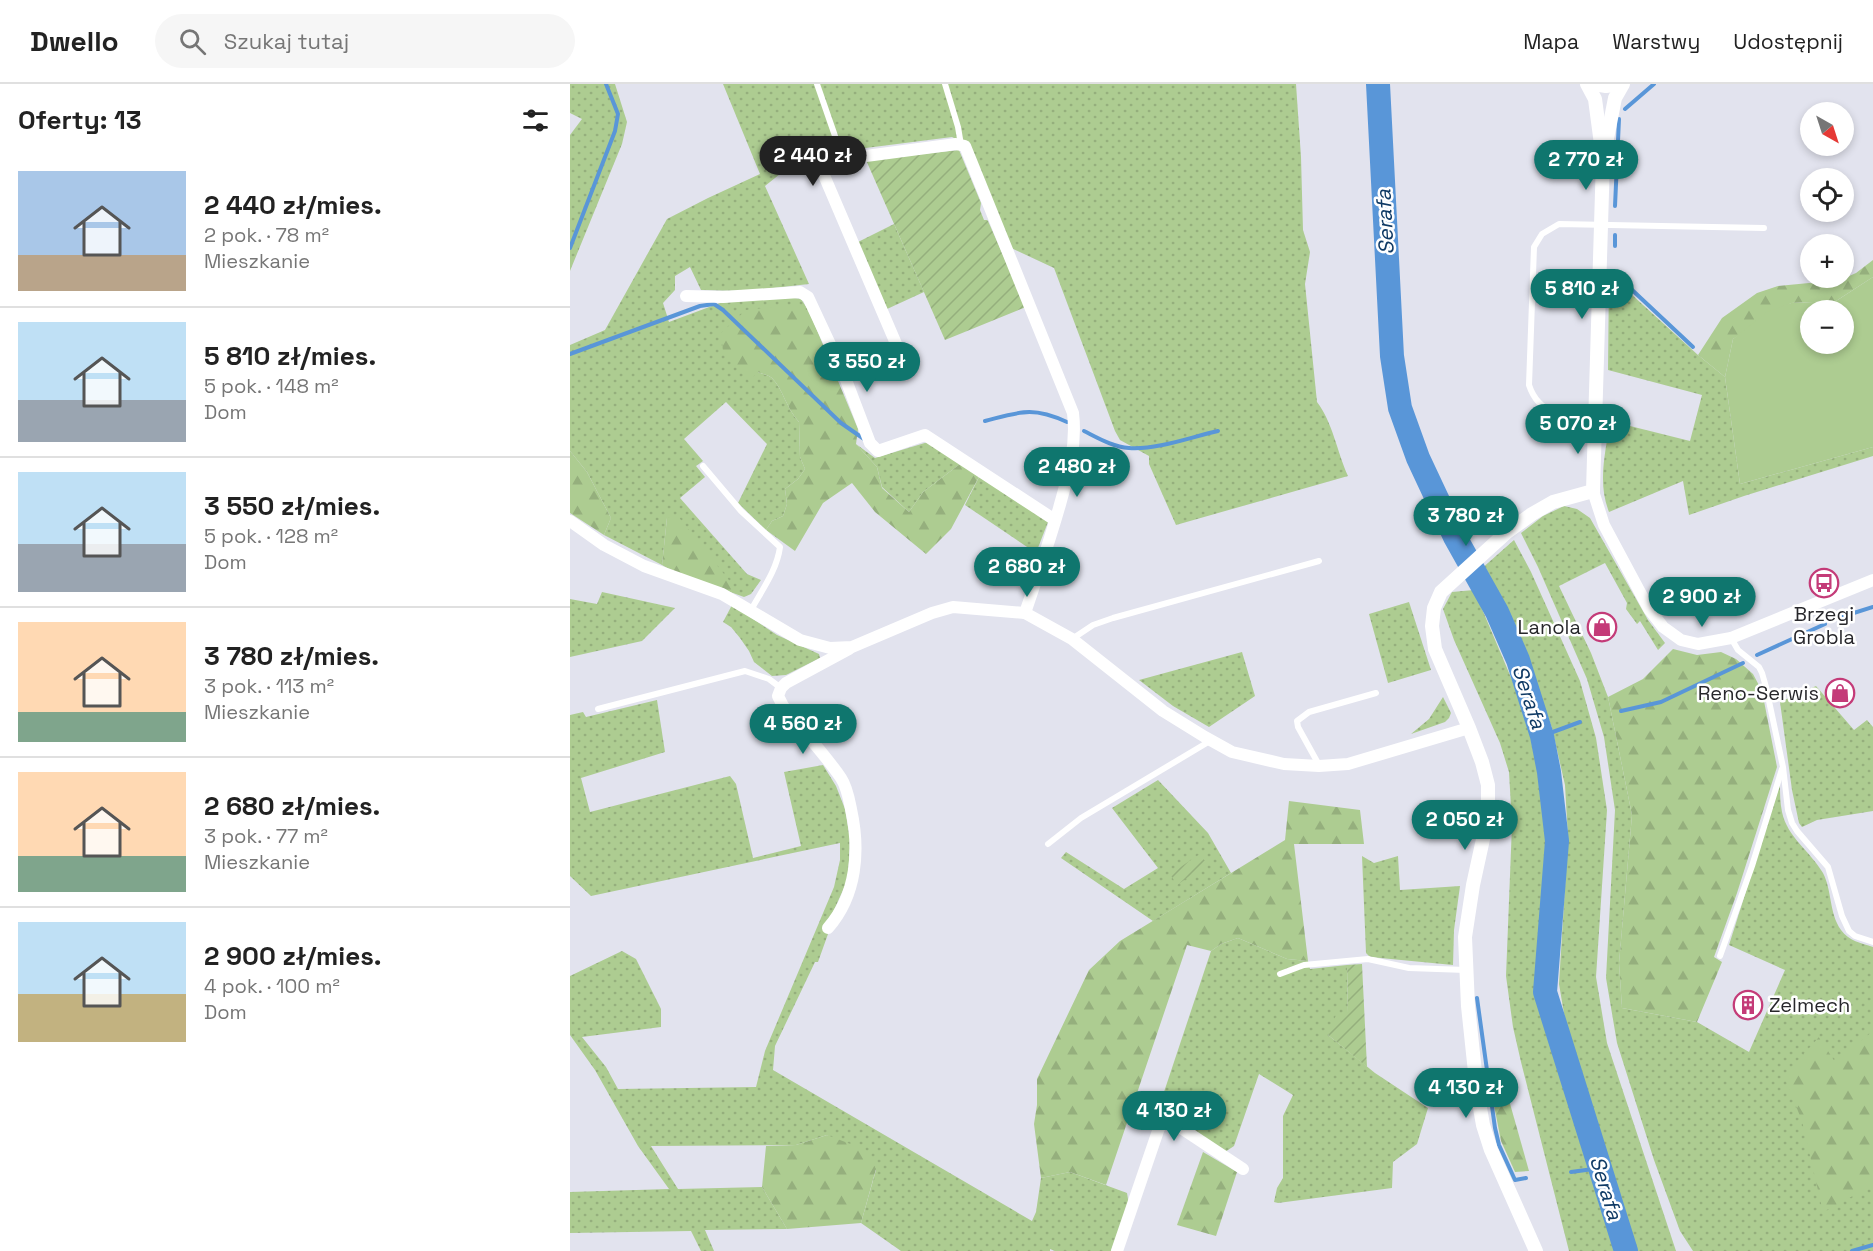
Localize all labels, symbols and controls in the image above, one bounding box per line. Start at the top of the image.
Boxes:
search box [155,14,575,68]
text: Dwello [30,23,119,59]
icon: search [176,25,209,58]
text: Szukaj tutaj [224,27,349,55]
text: Mapa [1523,28,1579,55]
text: Warstwy [1612,28,1700,55]
text: Udostępnij [1733,28,1843,55]
north arrow [1800,102,1854,156]
map controls [1800,102,1854,354]
text: Oferty: 13 [18,103,142,137]
icon: filters [519,104,552,137]
pin: 2 440 zł [751,136,875,187]
pin: 2 770 zł [1524,140,1648,191]
text: 2 440 zł [774,142,852,168]
text: 2 770 zł [1548,146,1624,172]
button: locate [1800,168,1854,222]
text: 2 440 zł/mies. [204,188,382,222]
water label: Serafa [1369,188,1400,255]
icon: home [66,195,138,267]
text: 2 pok. · 78 m² [204,222,329,248]
button: + [1800,234,1854,288]
text: Mieszkanie [204,248,310,274]
pin: 5 810 zł [1520,269,1644,320]
text: 5 810 zł [1545,275,1619,301]
button: − [1800,300,1854,354]
text: 5 810 zł/mies. [204,339,376,373]
pin: 3 550 zł [805,342,929,393]
icon: home [66,346,138,418]
text: 3 550 zł [828,348,906,374]
text: 5 pok. · 148 m² [204,373,339,399]
text: Dom [204,399,247,425]
pin: 5 070 zł [1516,404,1640,455]
text: 5 070 zł [1539,410,1617,436]
pin: 2 480 zł [1015,447,1139,498]
text: 2 480 zł [1038,453,1116,479]
text: 3 550 zł/mies. [204,489,380,523]
icon: home [66,496,138,568]
pin: 3 780 zł [1404,496,1528,547]
text: 3 780 zł [1428,502,1504,528]
text: 5 pok. · 128 m² [204,523,338,549]
pin: 2 680 zł [965,547,1089,598]
text: Dom [204,549,247,575]
text: 2 680 zł [988,553,1066,579]
bus stop icon: Brzegi Grobla [1808,567,1840,599]
pin: 2 900 zł [1640,577,1764,628]
text: 2 900 zł [1663,583,1741,609]
place label: Brzegi Grobla [1793,601,1855,650]
shop icon: Lanola [1586,611,1618,643]
place label: Lanola [1518,614,1581,640]
text: 3 780 zł/mies. [204,639,379,673]
icon: home [66,646,138,718]
water label: Serafa [1507,662,1553,733]
text: 3 pok. · 113 m² [204,673,334,699]
shop icon: Reno-Serwis [1824,677,1856,709]
place label: Reno-Serwis [1698,680,1819,706]
text: Mieszkanie [204,699,310,725]
pin: 4 560 zł [741,704,865,755]
text: 4 560 zł [764,710,842,736]
text: 2 680 zł/mies. [204,789,380,823]
icon: home [66,796,138,868]
pin: 2 050 zł [1403,800,1527,851]
text: 2 050 zł [1426,806,1504,832]
text: 3 pok. · 77 m² [204,823,328,849]
text: Mieszkanie [204,849,310,875]
text: 2 900 zł/mies. [204,939,382,973]
icon: home [66,946,138,1018]
text: 4 pok. · 100 m² [204,973,340,999]
building icon: Zelmech [1732,989,1764,1021]
place label: Zelmech [1769,992,1850,1018]
text: Dom [204,999,247,1025]
pin: 4 130 zł [1404,1068,1528,1119]
text: 4 130 zł [1428,1074,1504,1100]
pin: 4 130 zł [1112,1091,1236,1142]
text: 4 130 zł [1136,1097,1212,1123]
water label: Serafa [1584,1153,1629,1224]

